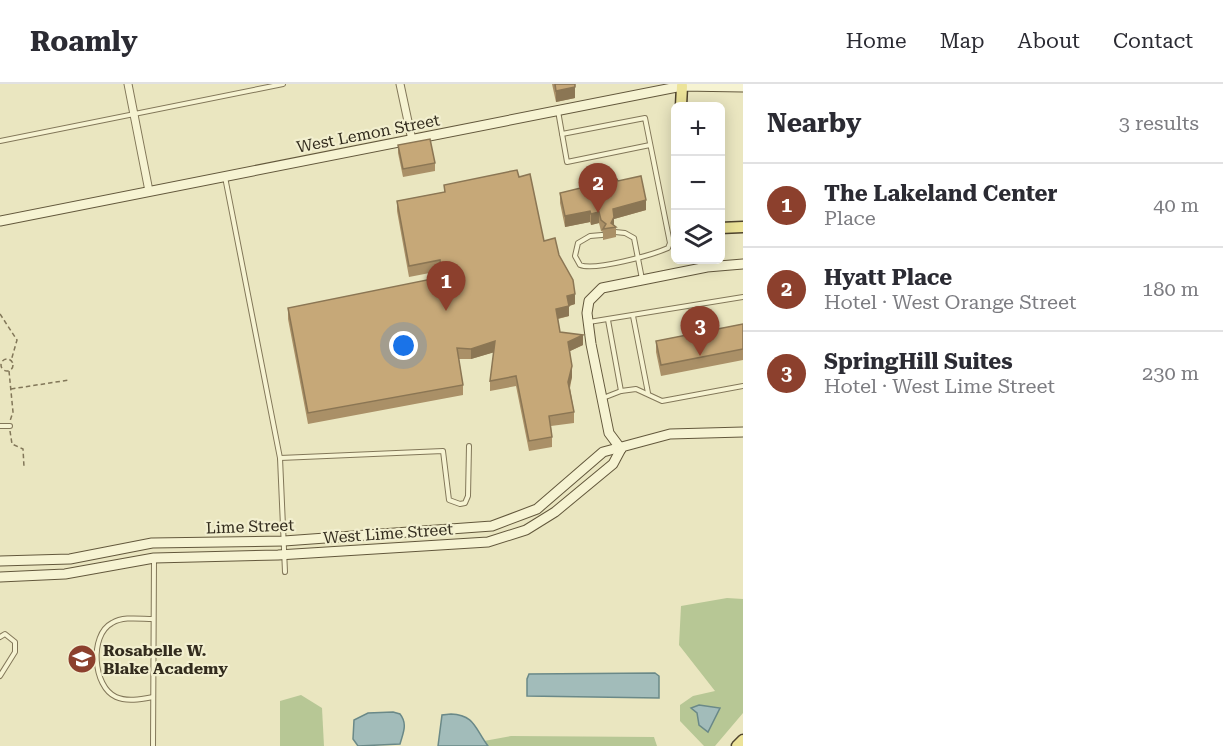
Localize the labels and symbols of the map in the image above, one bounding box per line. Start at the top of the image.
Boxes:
street label: West Lemon Street [295,110,441,157]
pin: 2 [578,164,618,213]
pin: 1 [426,262,466,311]
pin: 3 [680,306,720,356]
your location [389,331,418,360]
street label: Lime Street [206,515,295,538]
street label: West Lime Street [322,519,454,548]
place label: Rosabelle W. Blake Academy [103,641,228,678]
school or university icon: Rosabelle W. Blake Academy [66,643,98,675]

